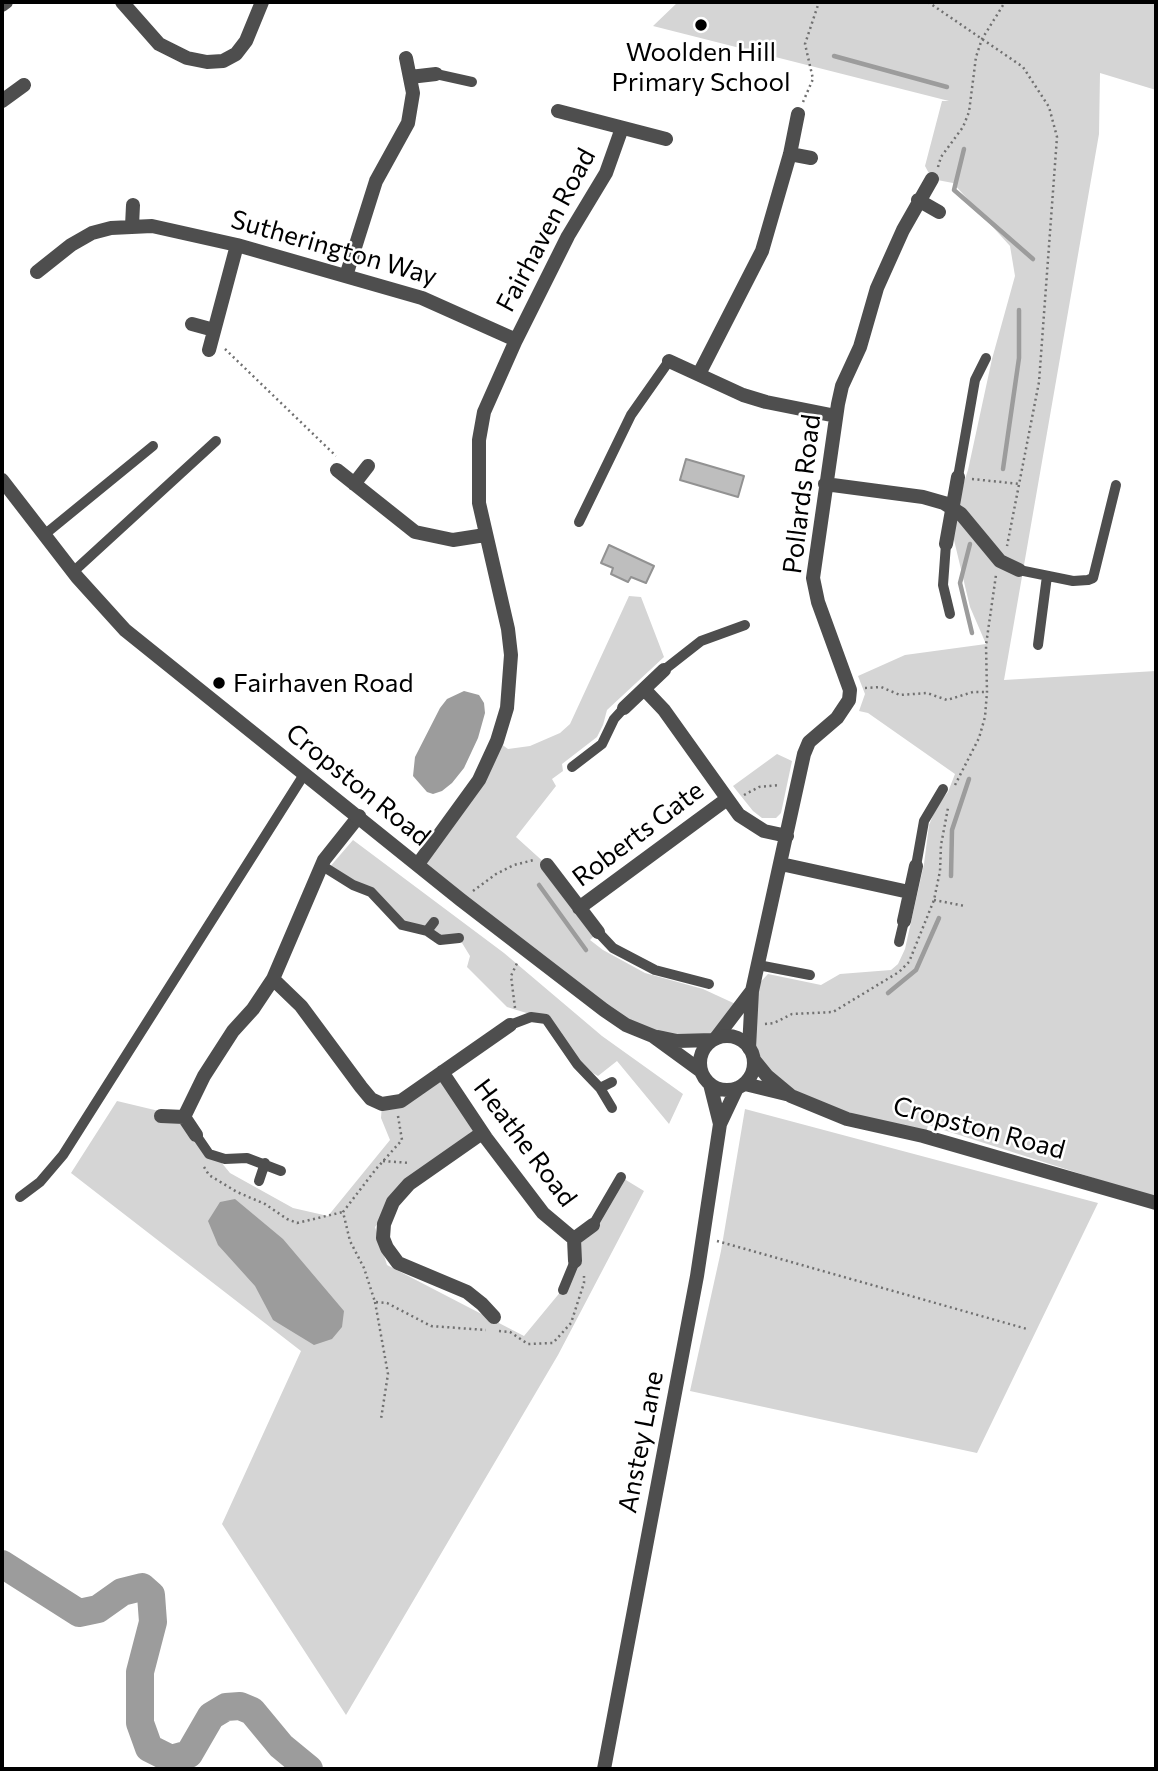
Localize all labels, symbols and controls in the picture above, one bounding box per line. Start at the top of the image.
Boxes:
marker: Woolden Hill Primary School [693,17,709,33]
place label: Woolden Hill Primary School [611,36,791,98]
street label: Fairhaven Road [490,143,602,317]
street label: Sutherington Way [227,204,441,292]
street label: Pollards Road [777,412,827,576]
place label: Fairhaven Road [233,667,413,699]
marker: Fairhaven Road [211,675,227,691]
street label: Cropston Road [279,717,437,853]
street label: Roberts Gate [566,775,710,893]
street label: Heathe Road [467,1073,583,1213]
street label: Cropston Road [890,1090,1068,1166]
street label: Anstey Lane [612,1368,670,1516]

